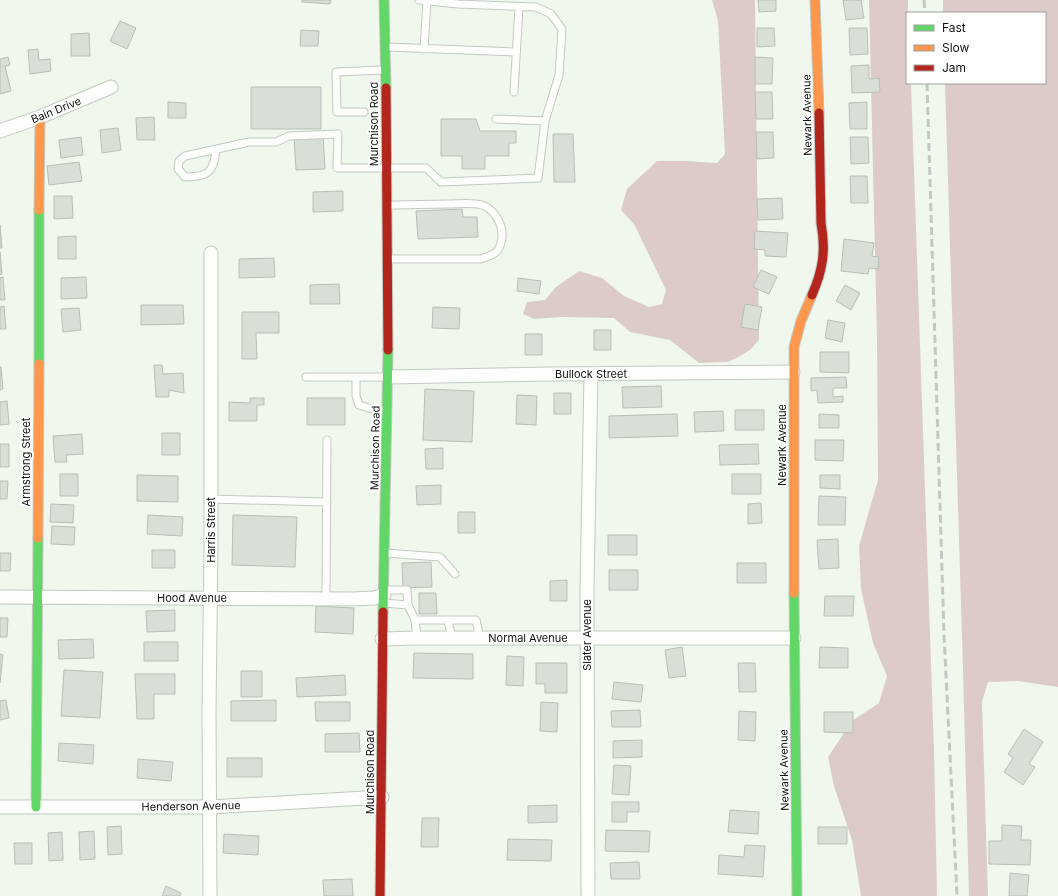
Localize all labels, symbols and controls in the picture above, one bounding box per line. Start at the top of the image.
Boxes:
legend [906,12,1046,84]
text: Fast [942,20,966,35]
text: Slow [942,40,970,55]
text: Jam [942,60,966,75]
street label: Newark Avenue [799,74,815,156]
street label: Murchison Road [367,82,381,166]
street label: Bain Drive [29,94,83,126]
street label: Bullock Street [555,367,627,381]
street label: Newark Avenue [775,404,789,486]
street label: Murchison Road [367,406,383,490]
street label: Armstrong Street [19,417,33,506]
street label: Harris Street [204,497,218,563]
street label: Hood Avenue [157,591,227,605]
street label: Slater Avenue [580,599,594,671]
street label: Normal Avenue [488,631,568,645]
street label: Newark Avenue [776,729,792,811]
street label: Murchison Road [363,730,377,814]
street label: Henderson Avenue [141,798,241,814]

